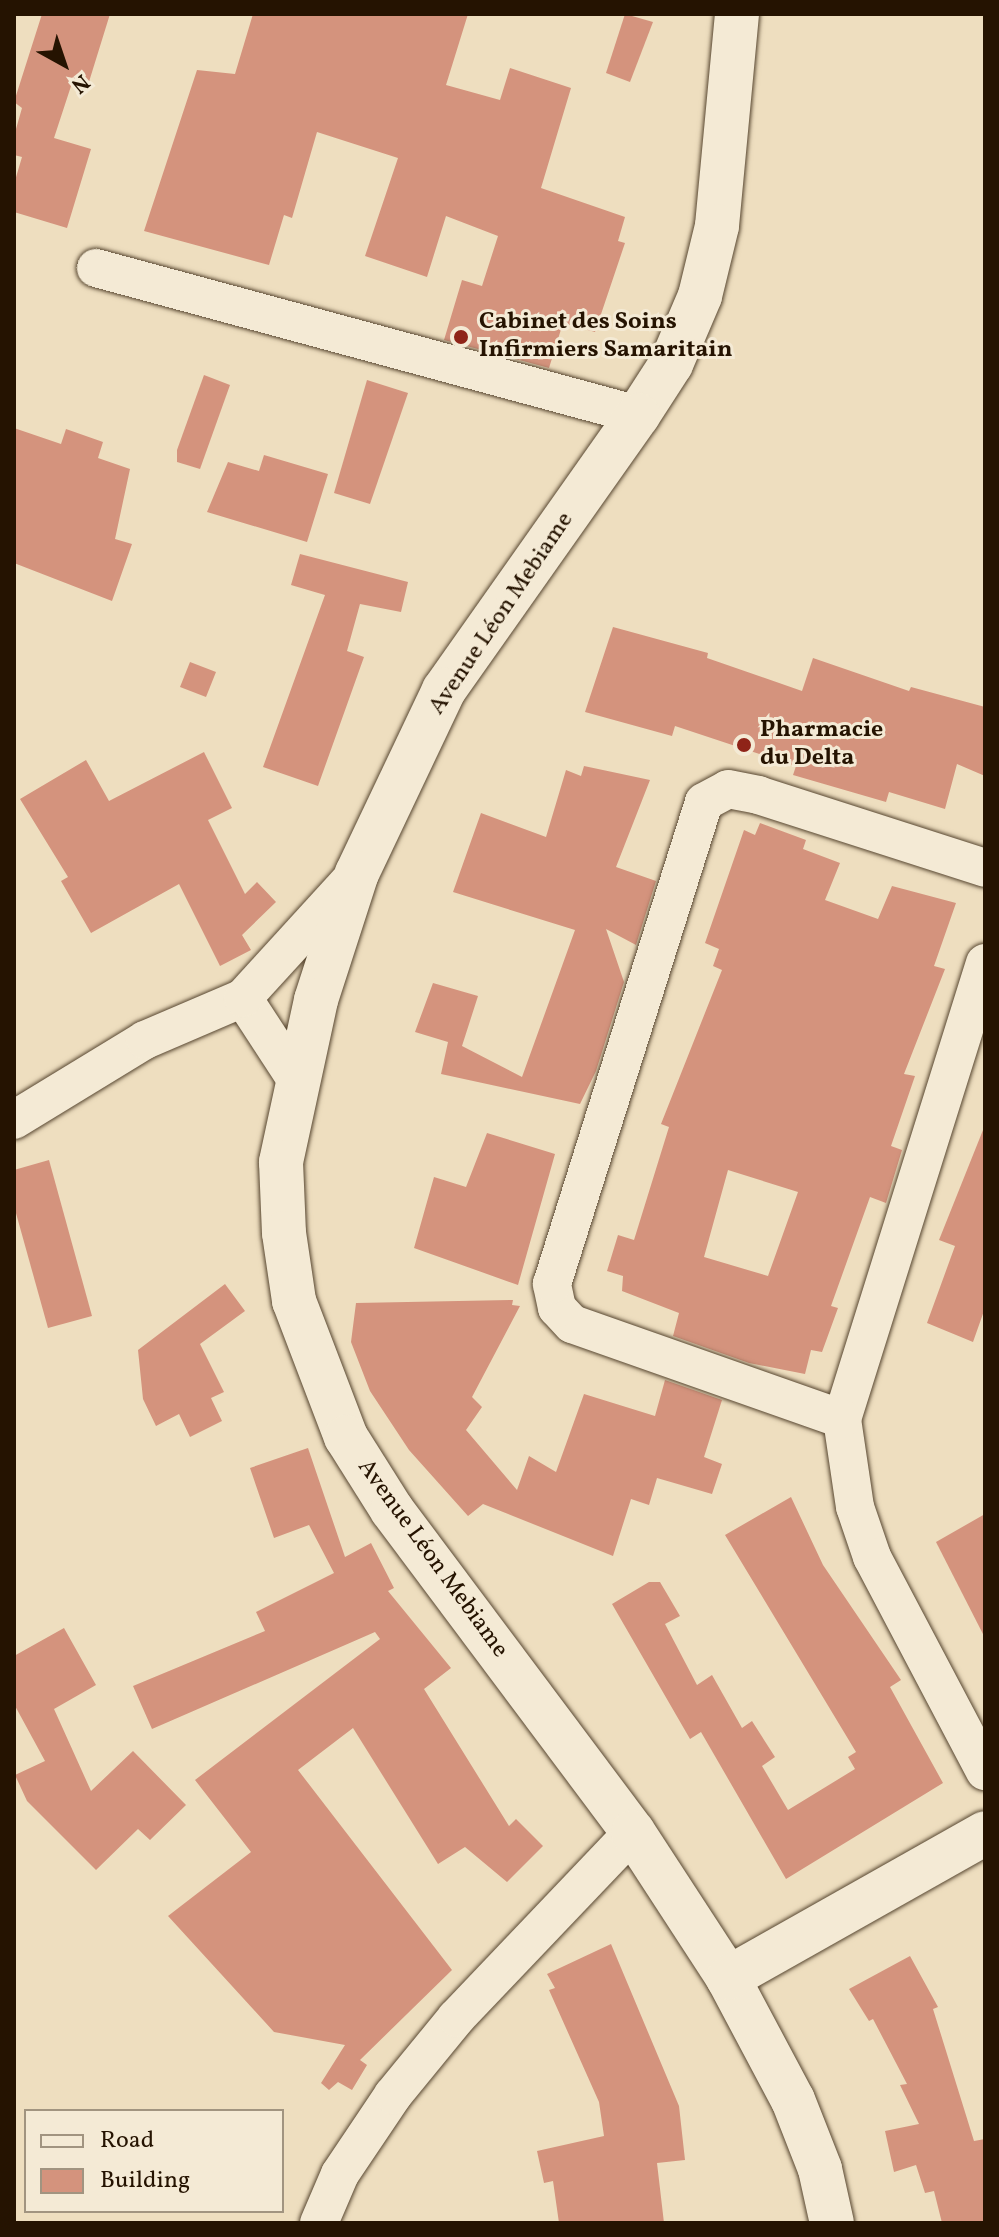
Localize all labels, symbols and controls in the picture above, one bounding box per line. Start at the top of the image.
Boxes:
north arrow [24,24,104,104]
text: N [64,66,96,100]
place label: Cabinet des Soins Infirmiers Samaritain [479,309,733,365]
marker: Cabinet des Soins Infirmiers Samaritain [450,326,472,348]
street label: Avenue Léon Mebiame [423,507,581,721]
place label: Pharmacie du Delta [760,717,883,773]
marker: Pharmacie du Delta [735,736,753,754]
street label: Avenue Léon Mebiame [350,1454,514,1664]
legend [24,2109,284,2213]
text: Road [100,2124,154,2158]
text: Building [100,2164,190,2198]

